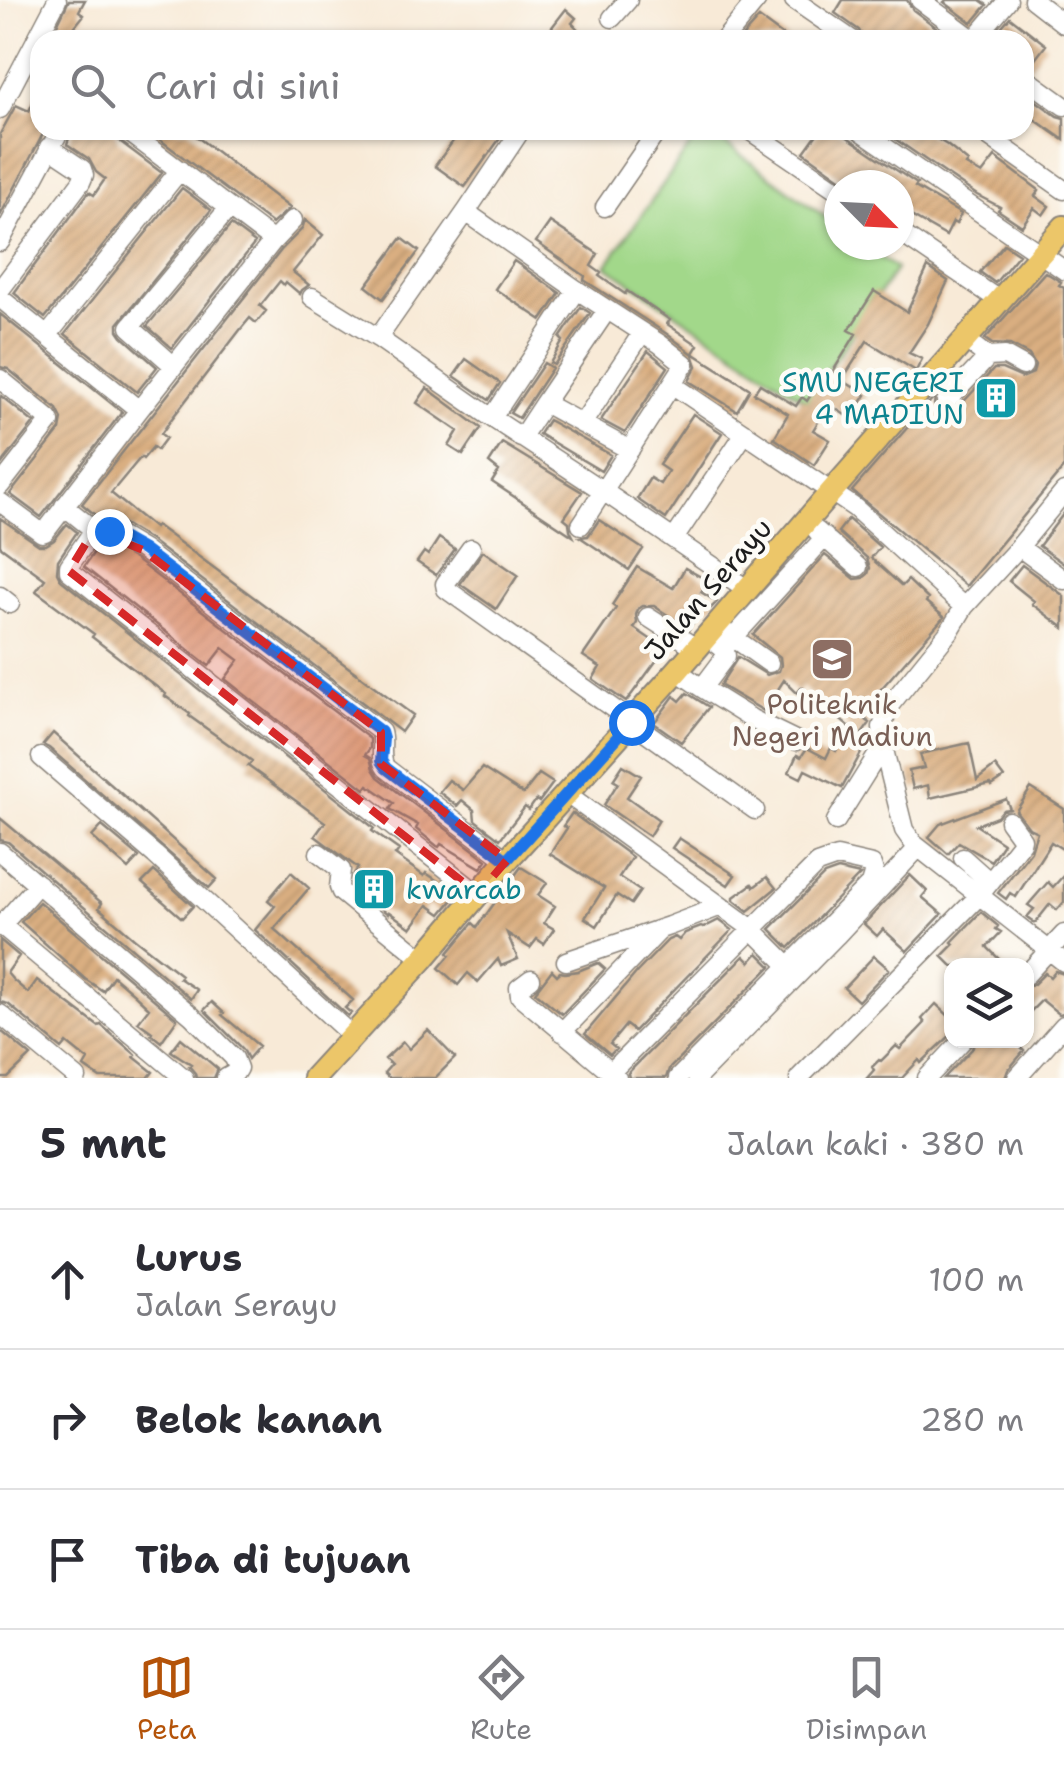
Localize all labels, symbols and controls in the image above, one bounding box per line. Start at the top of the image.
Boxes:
search box [30,30,1034,140]
icon: search [65,58,120,113]
text: Cari di sini [145,60,341,111]
north arrow [824,170,914,260]
place label: SMU NEGERI 4 MADIUN [782,363,964,433]
building icon: SMU NEGERI 4 MADIUN [973,375,1019,421]
route end [87,509,133,555]
street label: Jalan Serayu [636,510,780,668]
school or university icon: Politeknik Negeri Madiun [809,636,855,682]
place label: Politeknik Negeri Madiun [731,685,933,755]
route start [609,700,655,746]
building icon: kwarcab [351,866,397,912]
place label: kwarcab [406,870,522,908]
map controls [944,958,1034,1048]
button: layers [944,958,1034,1048]
text: 5 mnt [40,1115,167,1171]
text: Jalan kaki · 380 m [726,1122,1024,1165]
text: Lurus [135,1232,242,1283]
icon: ahead [40,1252,95,1307]
text: 100 m [928,1258,1024,1301]
text: Jalan Serayu [135,1283,337,1326]
icon: right [40,1392,95,1447]
text: Belok kanan [135,1394,382,1445]
text: 280 m [920,1398,1024,1441]
icon: arrive [40,1532,95,1587]
text: Tiba di tujuan [135,1534,411,1585]
tab: Peta [137,1650,196,1748]
tab: Rute [470,1650,532,1748]
tab: Disimpan [806,1650,927,1748]

